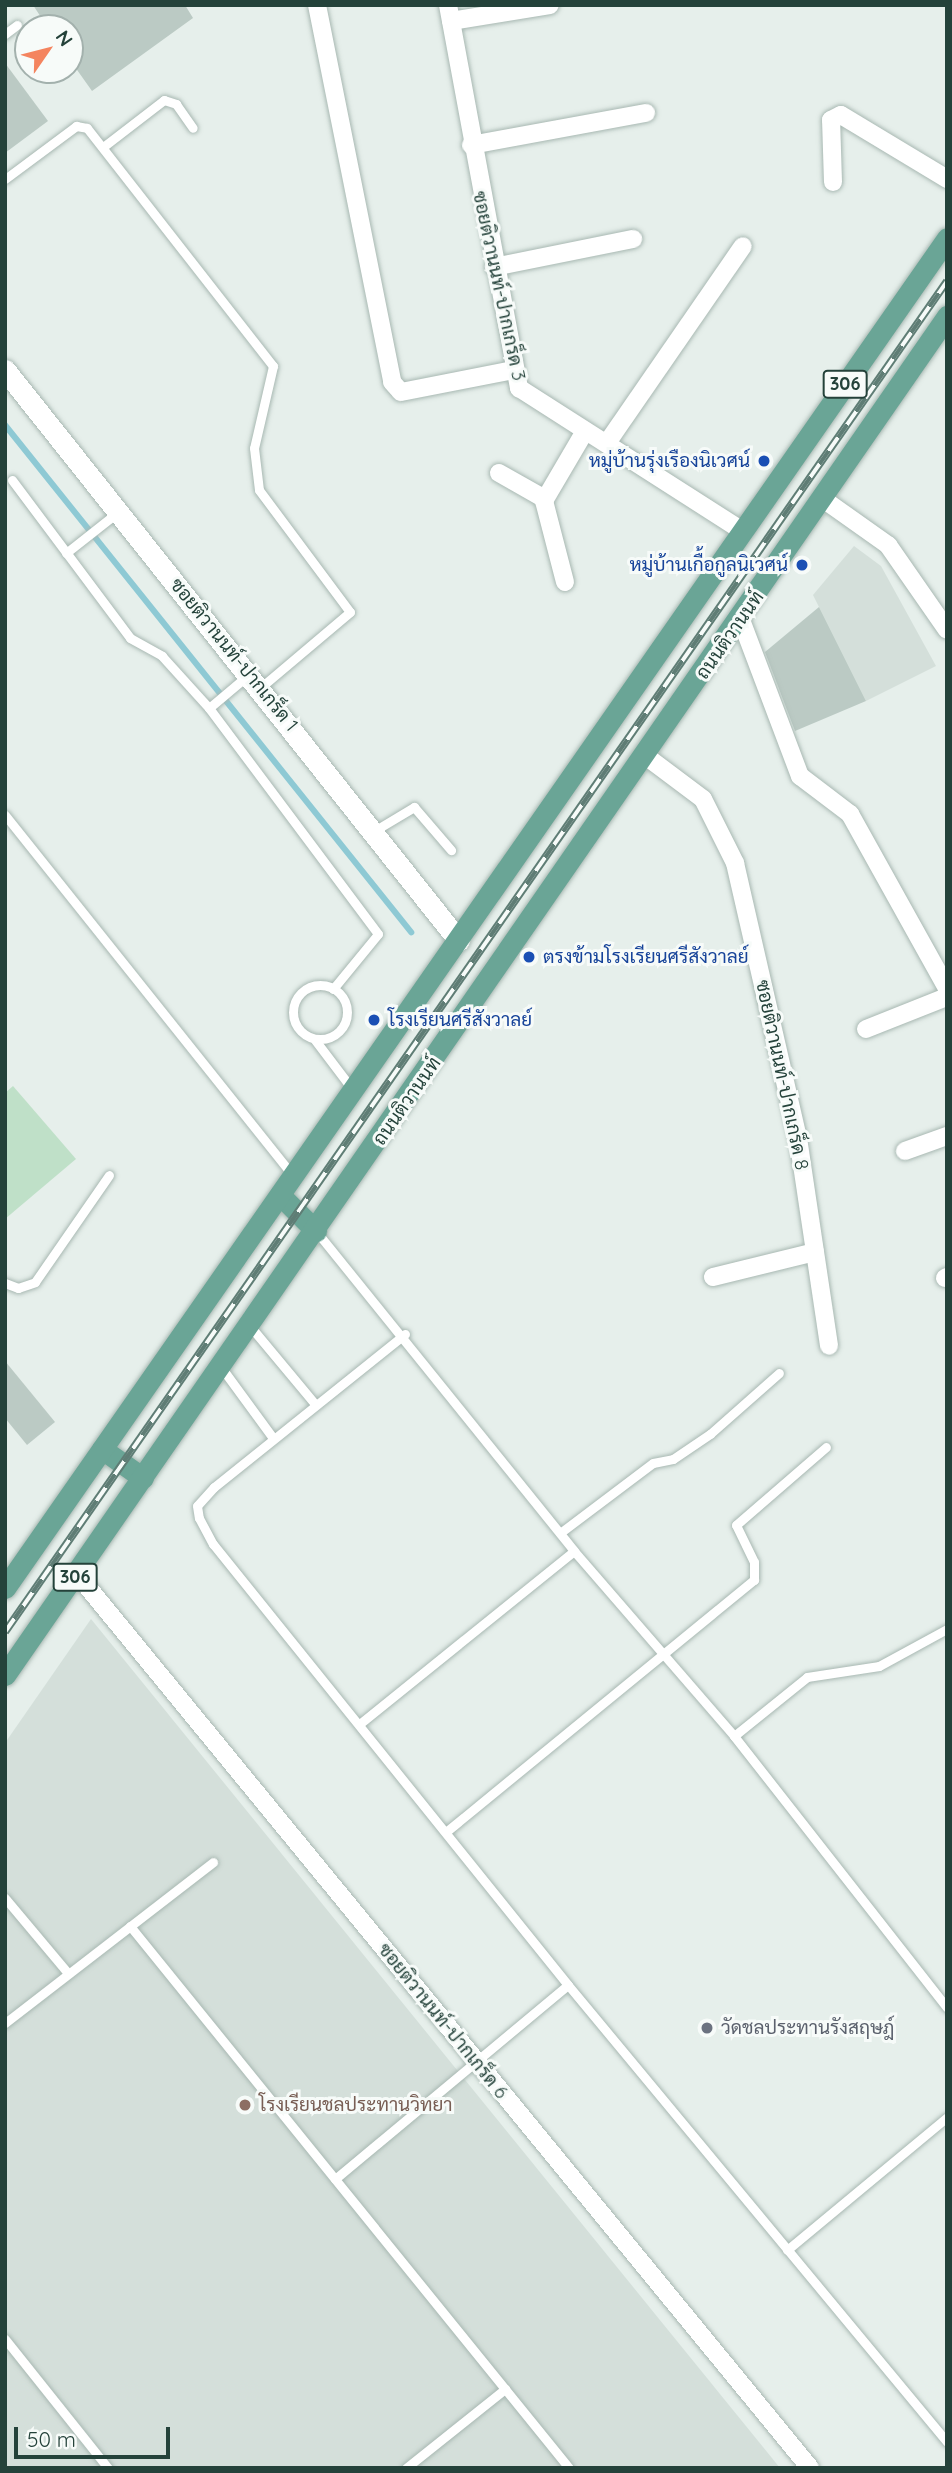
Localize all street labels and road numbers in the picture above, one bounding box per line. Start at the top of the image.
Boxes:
street label: ซอยติวานนท์-ปากเกร็ด 3 [468,189,530,383]
road number: 306 [822,370,868,398]
street label: ซอยติวานนท์-ปากเกร็ด 1 [165,574,303,736]
street label: ถนนติวานนท์ [691,587,769,683]
street label: ซอยติวานนท์-ปากเกร็ด 8 [751,978,813,1172]
street label: ถนนติวานนท์ [368,1053,446,1149]
road number: 306 [52,1562,98,1592]
street label: ซอยติวานนท์-ปากเกร็ด 6 [373,1939,513,2103]

